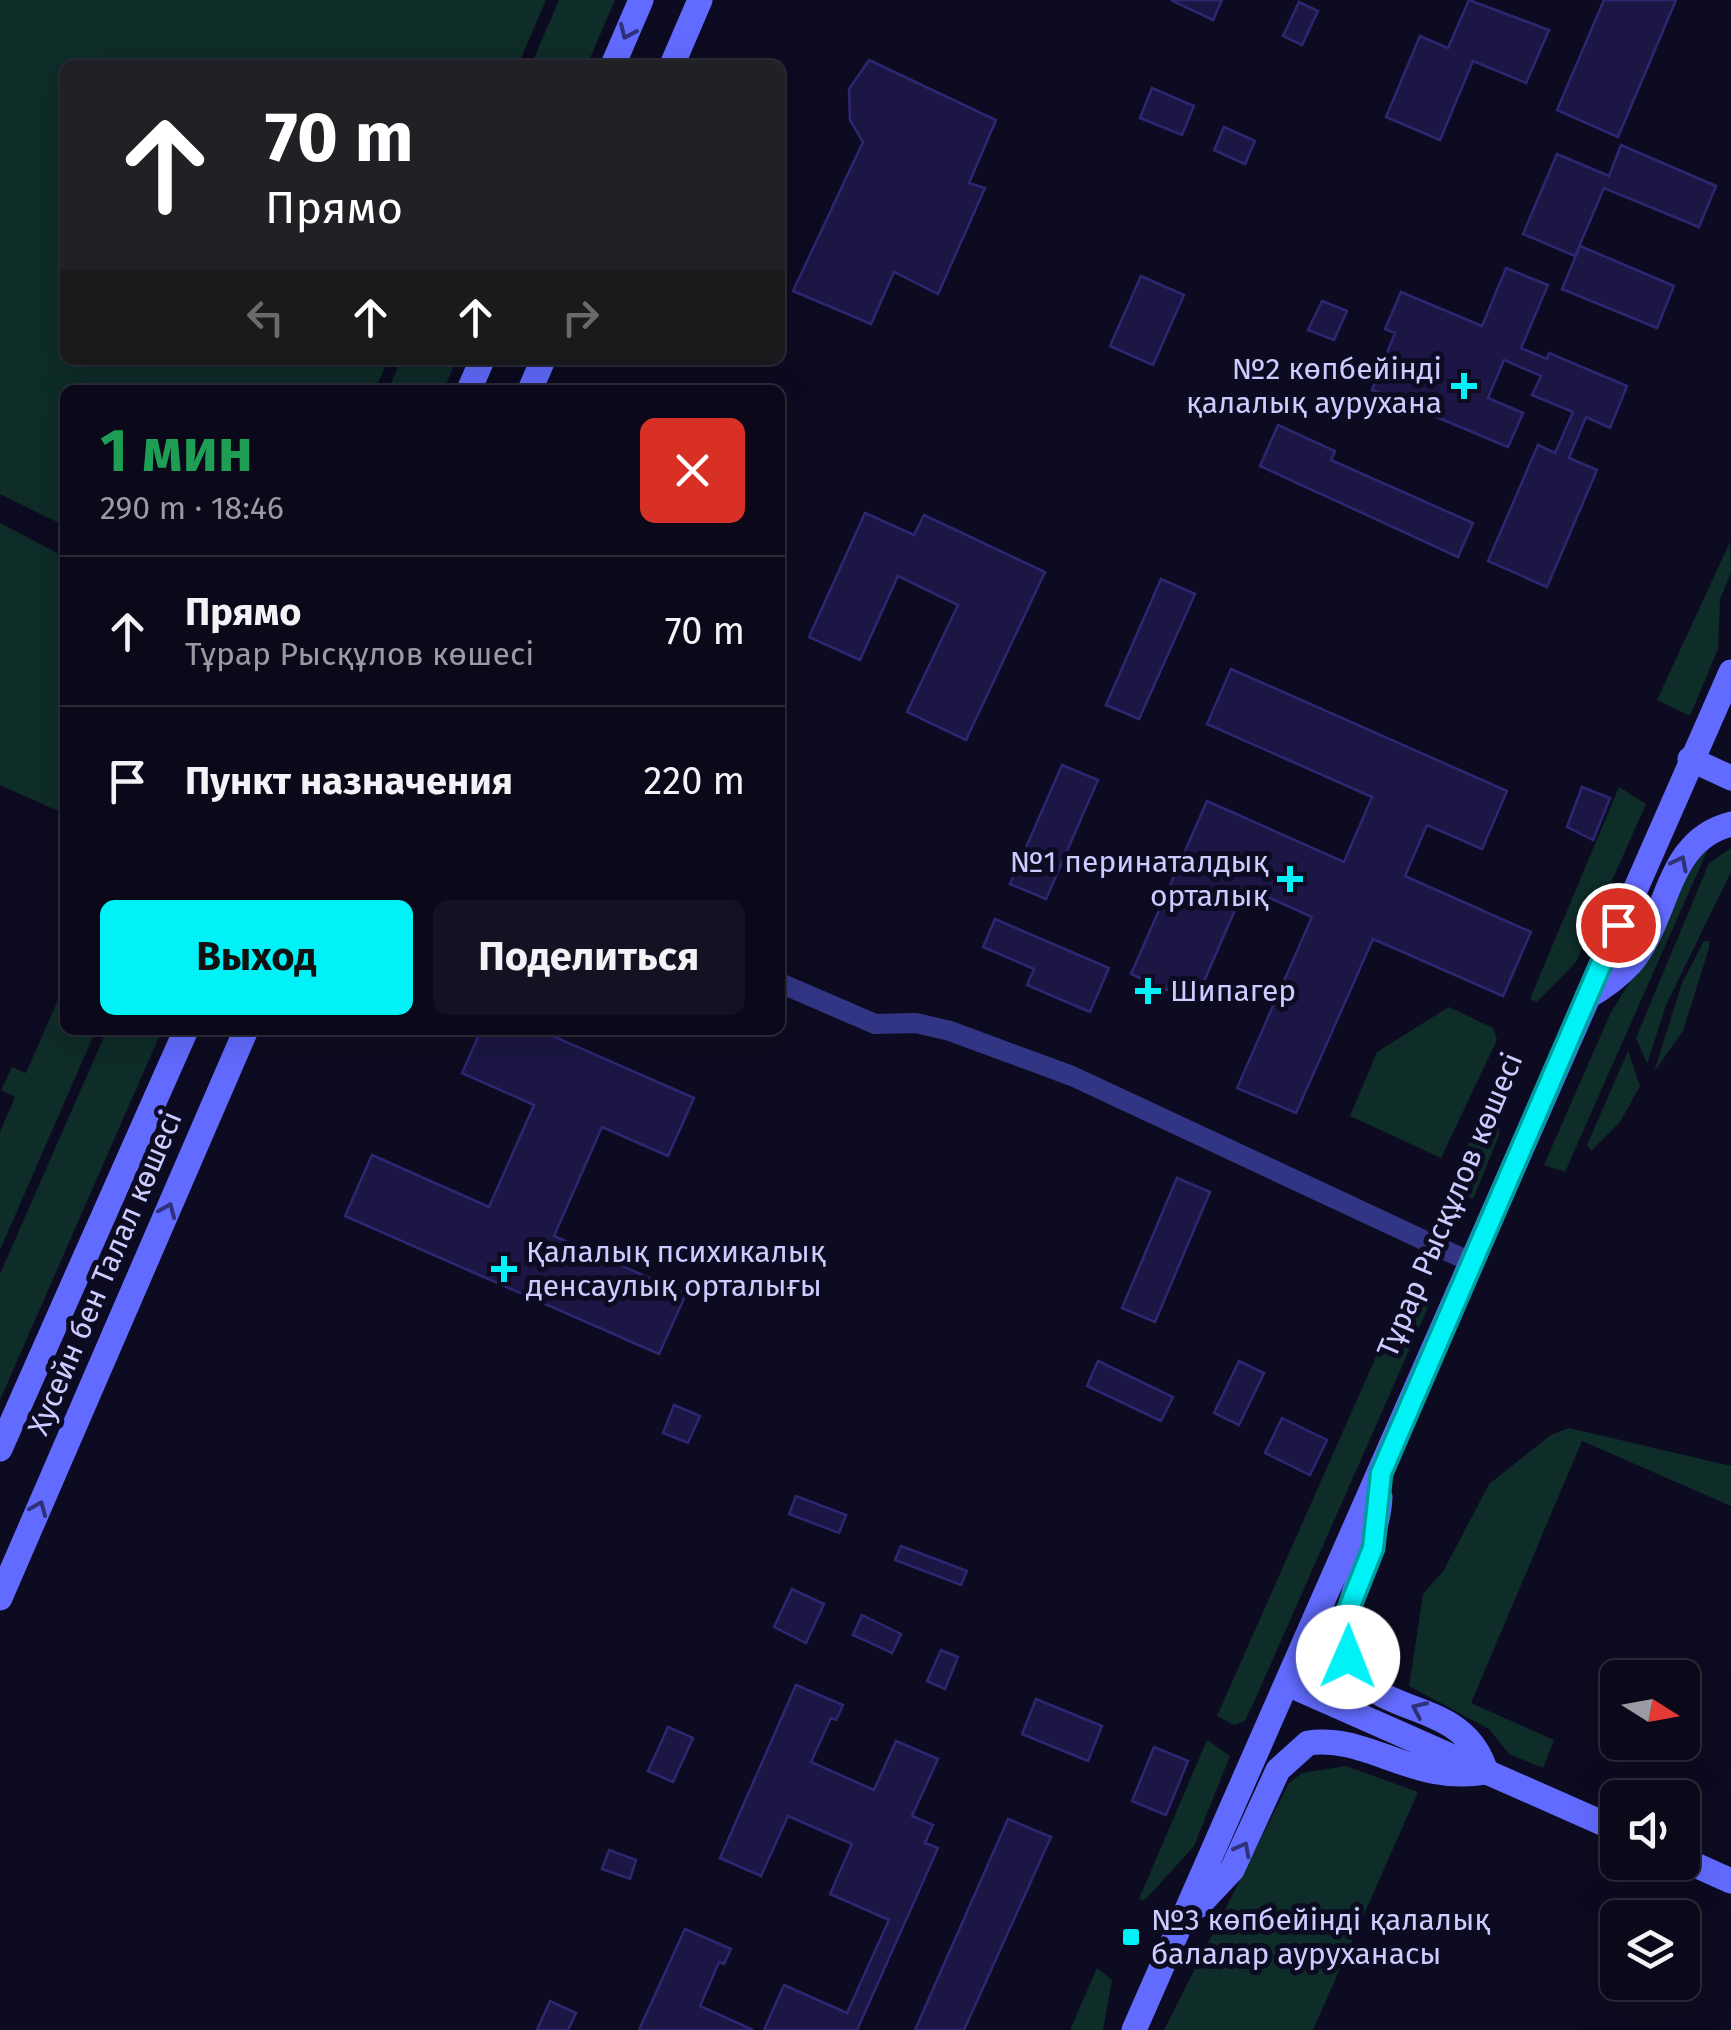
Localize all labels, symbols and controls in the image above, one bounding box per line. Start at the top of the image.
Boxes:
one-way arrow [619,22,639,40]
text: 70 m [265,96,414,180]
icon: ahead [100,100,230,230]
text: Прямо [265,181,403,235]
icon: left [238,290,293,345]
icon: ahead [343,290,398,345]
icon: ahead [448,290,503,345]
icon: right [553,290,608,345]
place label: №2 көпбейінді қалалық аурухана [1186,351,1442,421]
marker: №2 көпбейінді қалалық аурухана [1451,373,1477,399]
text: 1 мин [100,415,253,487]
button: close [640,418,745,523]
text: 290 m · 18:46 [100,489,284,527]
text: Прямо [185,589,301,635]
icon: ahead [100,604,155,659]
text: 70 m [665,608,745,654]
text: Тұрар Рысқұлов көшесі [185,635,534,673]
icon: arrive [100,754,155,809]
text: Пункт назначения [185,758,513,804]
text: 220 m [644,758,745,804]
place label: №1 перинаталдық орталық [1010,844,1268,914]
one-way arrow [1668,856,1687,874]
marker: №1 перинаталдық орталық [1277,866,1303,892]
pin [1576,883,1661,968]
icon: arrive [1591,898,1646,953]
button: Выход [100,900,413,1015]
button: Поделиться [433,900,745,1015]
place label: Шипагер [1170,973,1296,1009]
marker: Шипагер [1135,978,1161,1004]
street label: Тұрар Рысқұлов көшесі [1369,1047,1531,1363]
street label: Хусейн бен Талал көшесі [20,1105,190,1441]
one-way arrow [156,1202,176,1220]
place label: Қалалық психикалық денсаулық орталығы [526,1234,826,1304]
marker: Қалалық психикалық денсаулық орталығы [491,1256,517,1282]
one-way arrow [27,1500,47,1518]
position arrow [1296,1605,1400,1709]
north arrow [1600,1660,1700,1760]
map controls [1600,1660,1700,2000]
one-way arrow [1411,1702,1429,1722]
button: sound [1600,1780,1700,1880]
one-way arrow [1231,1841,1250,1860]
button: layers [1600,1900,1700,2000]
place label: №3 көпбейінді қалалық балалар ауруханасы [1151,1902,1490,1972]
marker: №3 көпбейінді қалалық балалар ауруханасы [1120,1926,1142,1948]

